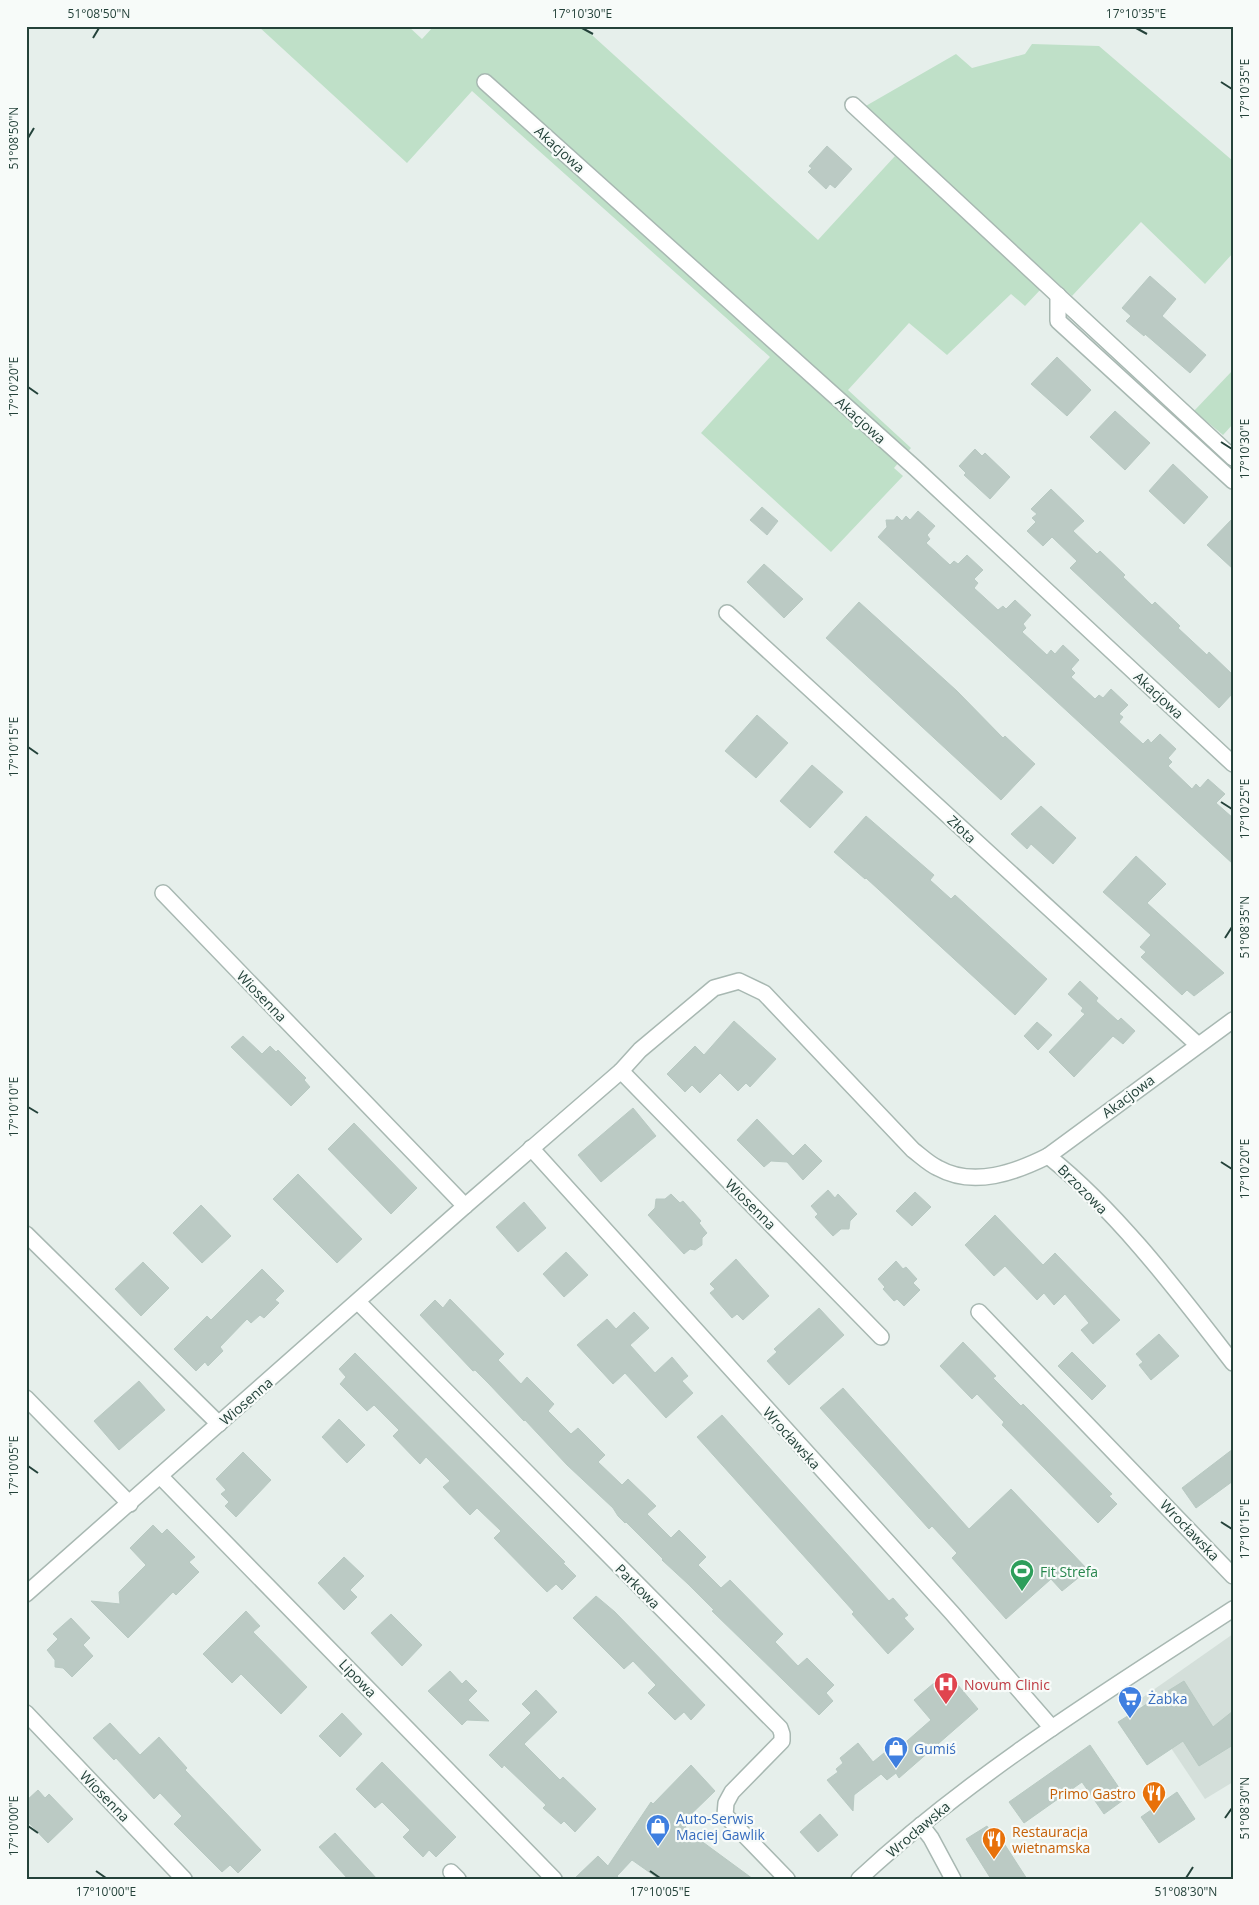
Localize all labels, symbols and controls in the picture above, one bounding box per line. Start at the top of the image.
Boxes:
text: 51°08'50"N [68,5,130,22]
text: 17°10'30"E [552,5,612,22]
text: 17°10'35"E [1106,5,1166,22]
text: 17°10'35"E [1236,59,1253,119]
text: 51°08'50"N [5,107,22,169]
street label: Akacjowa [531,121,589,177]
text: 17°10'20"E [5,357,22,417]
street label: Akacjowa [832,392,890,448]
text: 17°10'30"E [1236,419,1253,479]
street label: Akacjowa [1130,667,1188,723]
text: 17°10'15"E [5,717,22,777]
text: 17°10'25"E [1236,779,1253,839]
street label: Złota [944,811,980,847]
text: 51°08'35"N [1236,896,1253,958]
street label: Wiosenna [233,966,291,1026]
street label: Akacjowa [1098,1070,1158,1122]
text: 17°10'10"E [5,1077,22,1137]
text: 17°10'20"E [1236,1139,1253,1199]
street label: Brzozowa [1054,1160,1112,1218]
street label: Wiosenna [722,1175,780,1233]
street label: Wiosenna [215,1373,277,1429]
street label: Wrocławska [759,1403,825,1473]
text: 17°10'05"E [5,1436,22,1496]
street label: Wrocławska [1156,1495,1224,1565]
text: 17°10'15"E [1236,1499,1253,1559]
sports icon: Fit Strefa [1009,1558,1035,1592]
street label: Parkowa [611,1559,665,1613]
place label: Fit Strefa [1040,1562,1098,1581]
street label: Lipowa [335,1655,381,1701]
hospital icon: Novum Clinic [933,1671,959,1705]
place label: Novum Clinic [964,1675,1050,1694]
supermarket icon: Żabka [1117,1685,1143,1719]
place label: Żabka [1148,1689,1188,1708]
shop icon: Gumiś [883,1735,909,1769]
place label: Gumiś [914,1739,956,1758]
street label: Wiosenna [76,1766,134,1826]
text: 51°08'30"N [1236,1777,1253,1839]
restaurant icon: Primo Gastro [1141,1780,1167,1814]
place label: Primo Gastro [1050,1784,1136,1803]
text: 17°10'00"E [5,1796,22,1856]
street label: Wrocławska [882,1797,954,1861]
place label: Auto-Serwis Maciej Gawlik [676,1809,766,1844]
shop icon: Auto-Serwis Maciej Gawlik [645,1813,671,1847]
place label: Restauracja wietnamska [1012,1822,1090,1857]
restaurant icon: Restauracja wietnamska [981,1826,1007,1860]
text: 17°10'00"E [76,1883,136,1900]
text: 17°10'05"E [630,1883,690,1900]
text: 51°08'30"N [1155,1883,1217,1900]

